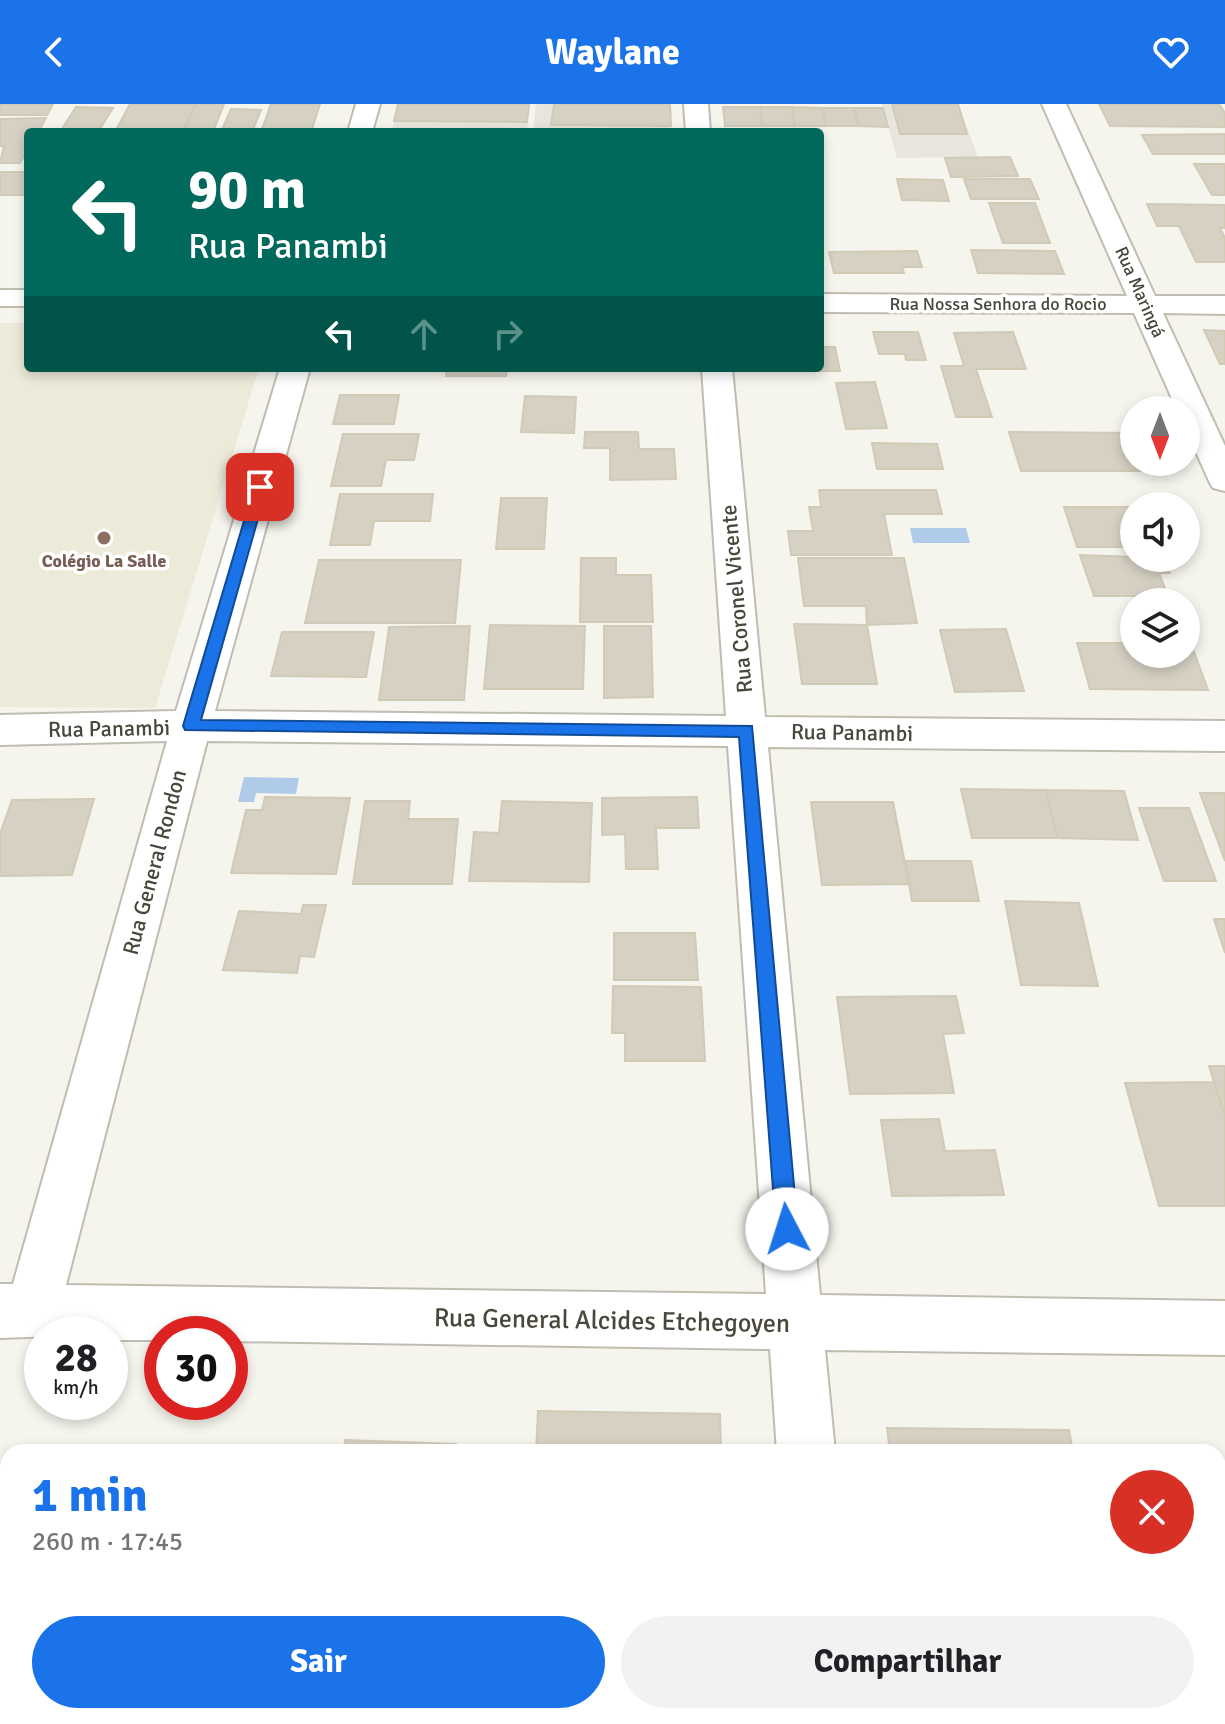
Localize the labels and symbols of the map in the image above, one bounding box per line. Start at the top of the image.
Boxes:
street label: Rua Maringá [1110,243,1170,341]
street label: Rua Nossa Senhora do Rocio [889,293,1107,315]
north arrow [1120,396,1200,476]
pin [226,453,294,521]
street label: Rua Coronel Vicente [715,504,758,694]
marker: Colégio La Salle [95,529,113,547]
place label: Colégio La Salle [42,550,166,572]
street label: Rua Panambi [48,714,170,743]
street label: Rua Panambi [791,718,913,747]
street label: Rua General Rondon [117,766,192,958]
position arrow [745,1187,829,1271]
street label: Rua General Alcides Etchegoyen [434,1302,790,1340]
speed limit sign: 30 [144,1316,248,1420]

